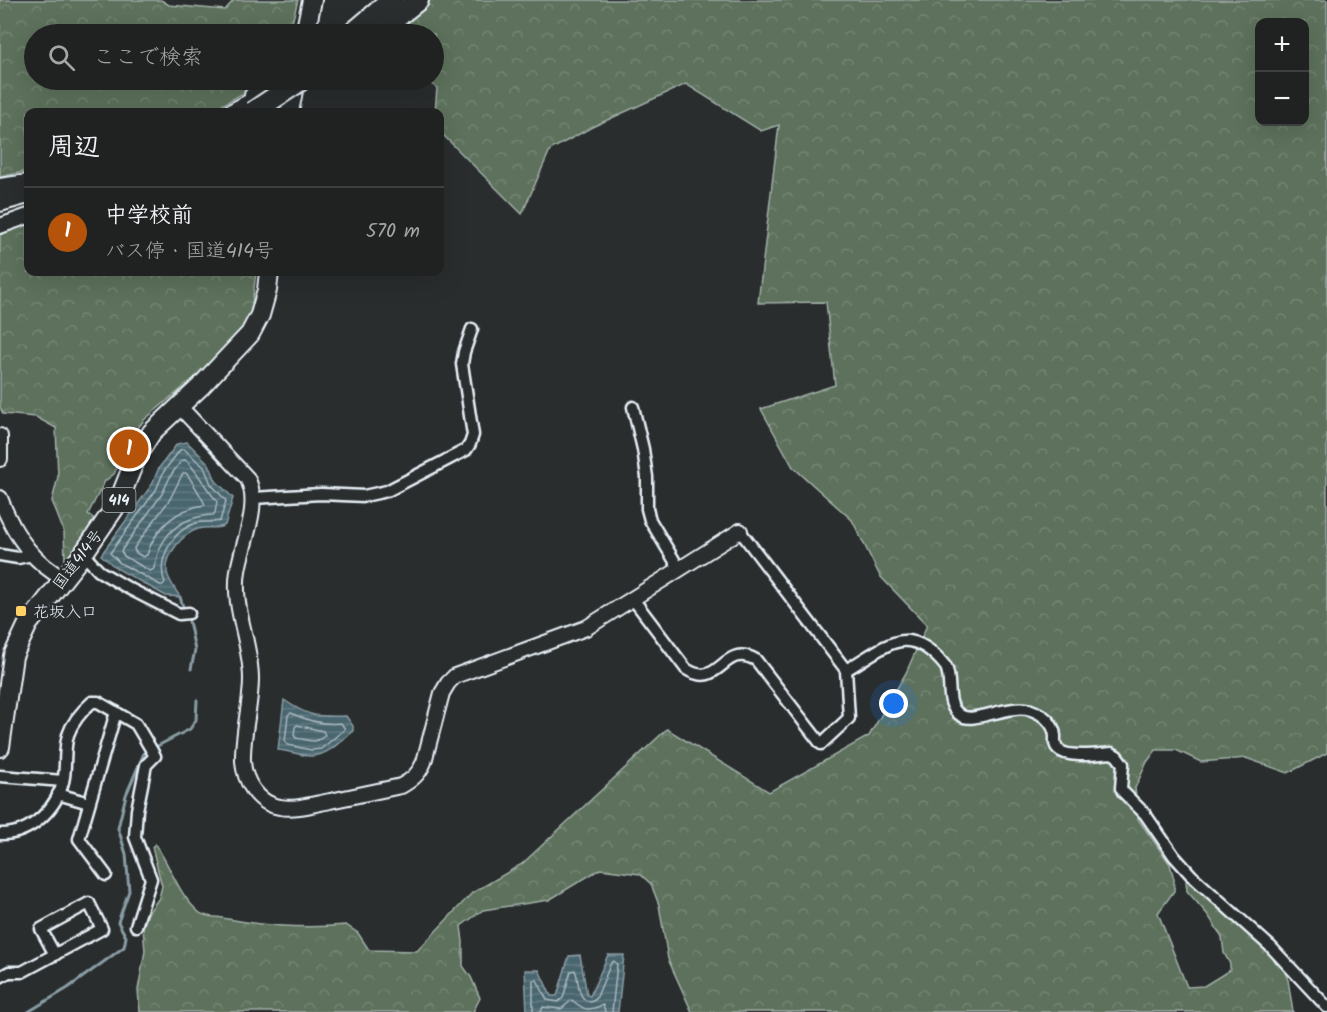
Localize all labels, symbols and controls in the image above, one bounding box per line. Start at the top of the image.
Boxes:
map controls [1255,18,1309,126]
button: + [1255,18,1309,72]
search box [24,24,444,90]
icon: search [45,41,78,74]
text: ここで検索 [93,41,203,76]
button: − [1255,72,1309,126]
text: 周辺 [48,127,100,169]
text: 中学校前 [105,199,193,234]
text: 1 [64,216,71,248]
text: 570 m [366,216,420,248]
text: バス停 · 国道414号 [105,236,274,268]
pin: 1 [110,426,148,472]
road number: 414 [102,488,136,512]
street label: 国道414号 [47,524,109,596]
place label: 花坂入口 [33,600,97,625]
marker: 花坂入口 [14,604,28,618]
your location [879,689,908,718]

